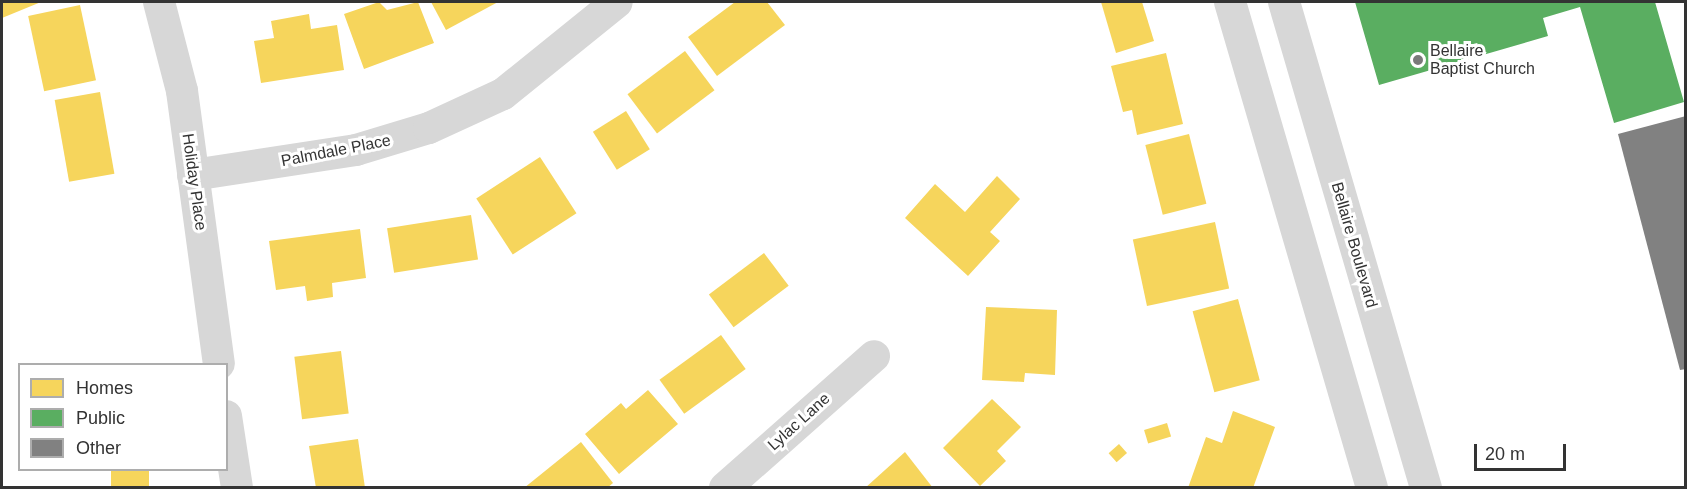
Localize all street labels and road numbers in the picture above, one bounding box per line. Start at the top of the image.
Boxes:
street label: Palmdale Place [280,131,392,171]
street label: Holiday Place [178,132,210,232]
street label: Bellaire Boulevard [1327,180,1381,310]
street label: Lylac Lane [764,389,834,455]

